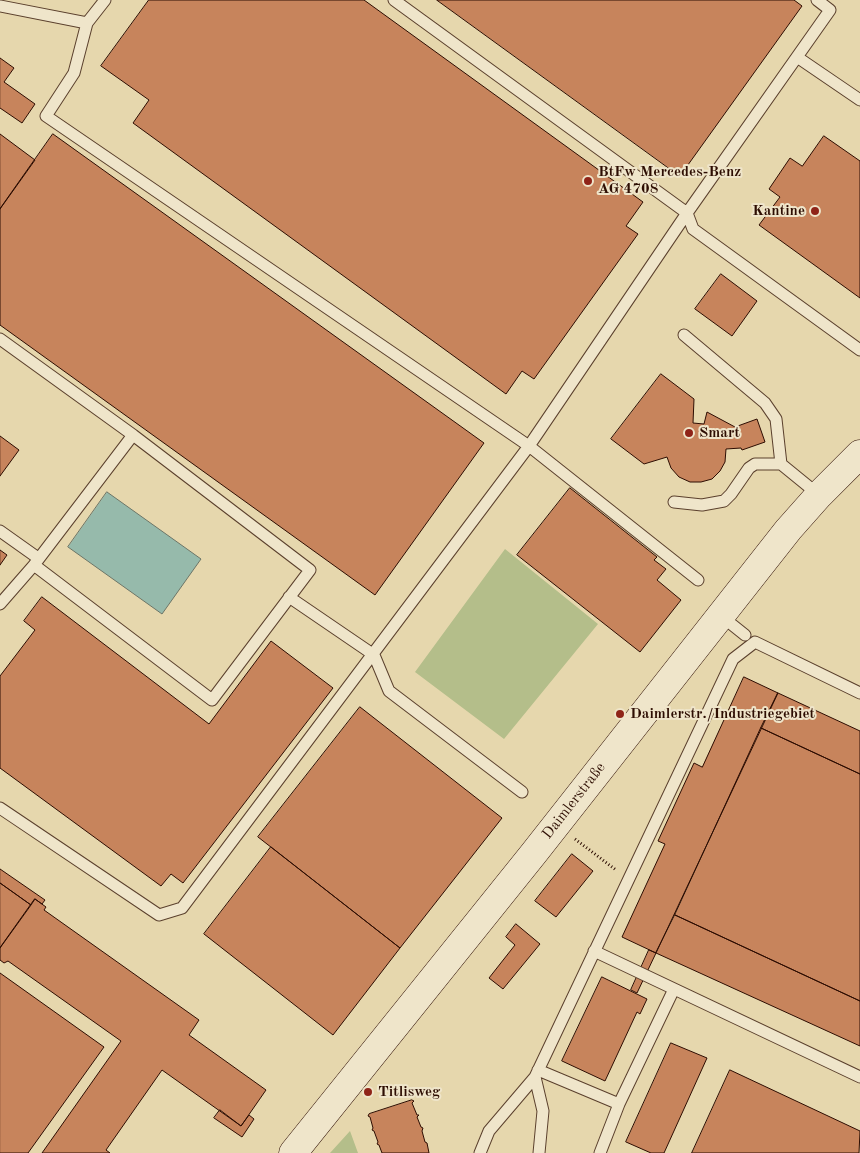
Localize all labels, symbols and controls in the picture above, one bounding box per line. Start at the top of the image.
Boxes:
place label: BtFw Mercedes-Benz AG 4708 [598,163,741,198]
marker: BtFw Mercedes-Benz AG 4708 [582,175,594,187]
place label: Kantine [752,202,805,220]
marker: Kantine [809,205,821,217]
place label: Smart [699,424,740,442]
marker: Smart [683,427,695,439]
place label: Daimlerstr./Industriegebiet [630,705,815,723]
marker: Daimlerstr./Industriegebiet [614,708,626,720]
street label: Daimlerstraße [539,759,609,843]
place label: Titlisweg [378,1083,440,1101]
marker: Titlisweg [362,1086,374,1098]

